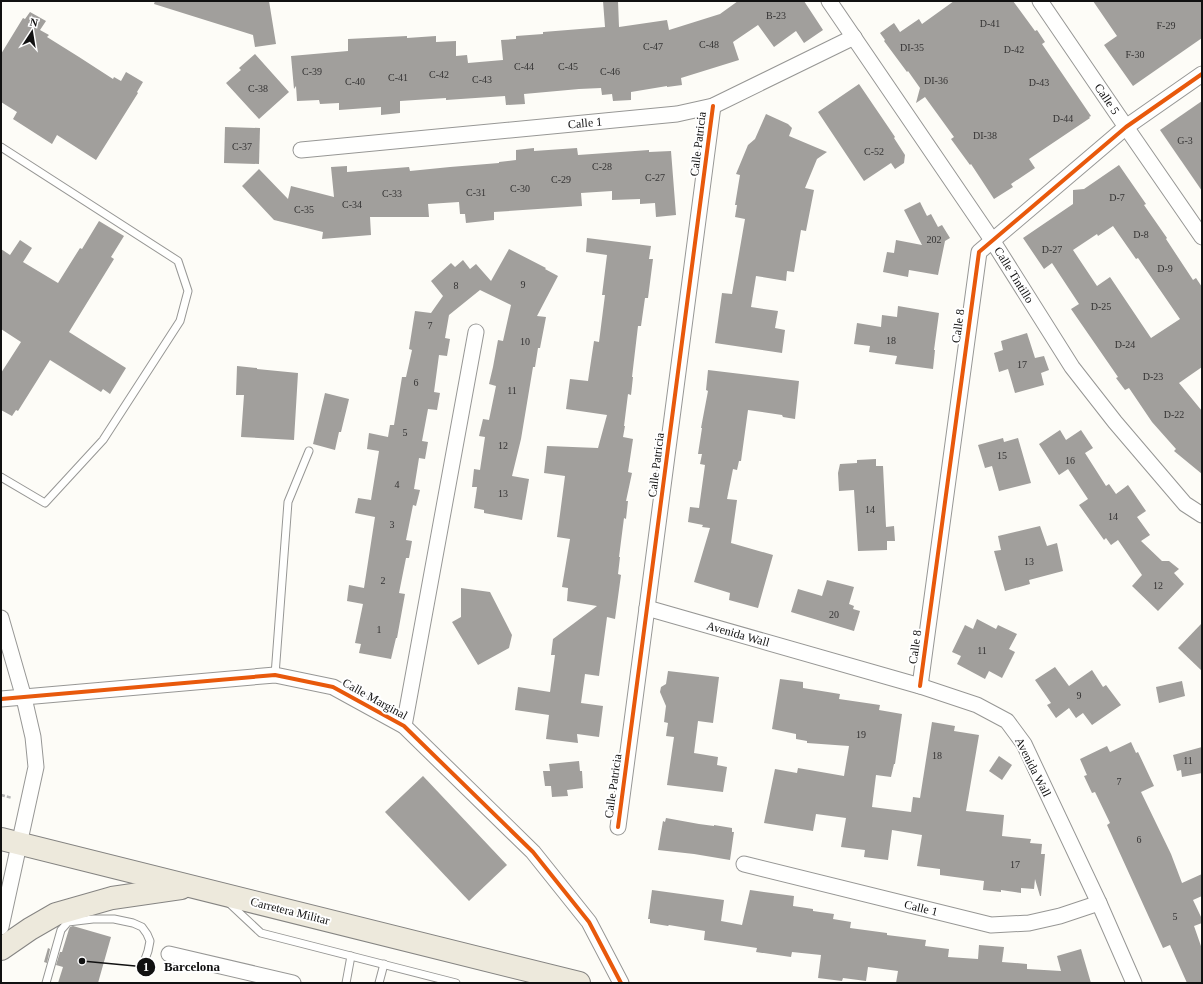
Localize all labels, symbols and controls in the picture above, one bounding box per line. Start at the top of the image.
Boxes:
house number: B-23 [766,10,786,21]
north arrow [12,12,52,52]
text: N [29,16,39,29]
house number: D-41 [980,18,1000,29]
house number: F-29 [1157,20,1175,31]
house number: C-48 [699,39,719,50]
house number: C-47 [643,41,663,52]
house number: DI-35 [900,42,924,53]
house number: D-42 [1004,44,1024,55]
house number: F-30 [1126,49,1144,60]
house number: C-44 [514,61,534,72]
house number: C-45 [558,61,578,72]
house number: C-39 [302,66,322,77]
house number: C-46 [600,66,620,77]
house number: C-42 [429,69,449,80]
house number: C-41 [388,72,408,83]
house number: C-43 [472,74,492,85]
house number: DI-36 [924,75,948,86]
house number: C-40 [345,76,365,87]
house number: D-43 [1029,77,1049,88]
street label: Calle 5 [1092,81,1122,117]
house number: C-38 [248,83,268,94]
street label: Calle Patricia [687,110,709,177]
house number: D-44 [1053,113,1073,124]
street label: Calle 1 [567,115,603,131]
house number: DI-38 [973,130,997,141]
house number: G-3 [1177,135,1193,146]
house number: C-37 [232,141,252,152]
house number: C-52 [864,146,884,157]
house number: C-28 [592,161,612,172]
house number: C-27 [645,172,665,183]
house number: C-29 [551,174,571,185]
house number: C-30 [510,183,530,194]
house number: C-31 [466,187,486,198]
house number: C-33 [382,188,402,199]
house number: D-7 [1109,192,1125,203]
house number: C-34 [342,199,362,210]
house number: C-35 [294,204,314,215]
house number: D-8 [1133,229,1149,240]
house number: 202 [927,234,942,245]
street label: Calle Tintillo [991,244,1037,306]
house number: D-27 [1042,244,1062,255]
house number: D-9 [1157,263,1173,274]
house number: 9 [521,279,526,290]
house number: 8 [454,280,459,291]
house number: D-25 [1091,301,1111,312]
street label: Calle 8 [949,308,967,344]
house number: 7 [428,320,433,331]
house number: 18 [886,335,896,346]
house number: 10 [520,336,530,347]
house number: D-24 [1115,339,1135,350]
house number: 17 [1017,359,1027,370]
house number: D-23 [1143,371,1163,382]
house number: 6 [414,377,419,388]
house number: 11 [507,385,517,396]
house number: D-22 [1164,409,1184,420]
house number: 5 [403,427,408,438]
street label: Calle Patricia [645,431,667,498]
house number: 12 [498,440,508,451]
house number: 15 [997,450,1007,461]
house number: 16 [1065,455,1075,466]
house number: 4 [395,479,400,490]
house number: 13 [498,488,508,499]
house number: 14 [865,504,875,515]
house number: 14 [1108,511,1118,522]
house number: 3 [390,519,395,530]
house number: 13 [1024,556,1034,567]
house number: 2 [381,575,386,586]
house number: 12 [1153,580,1163,591]
house number: 20 [829,609,839,620]
street label: Avenida Wall [705,618,772,650]
house number: 1 [377,624,382,635]
street label: Calle 8 [906,629,924,665]
house number: 11 [977,645,987,656]
street label: Calle Marginal [340,675,411,723]
house number: 9 [1077,690,1082,701]
house number: 19 [856,729,866,740]
street label: Avenida Wall [1012,735,1054,800]
house number: 18 [932,750,942,761]
street label: Calle Patricia [602,752,625,819]
house number: 11 [1183,755,1193,766]
house number: 7 [1117,776,1122,787]
house number: 6 [1137,834,1142,845]
house number: 17 [1010,859,1020,870]
street label: Carretera Militar [249,894,331,928]
street label: Calle 1 [903,897,939,919]
house number: 5 [1173,911,1178,922]
callout: Barcelona [136,954,228,979]
text: Barcelona [164,959,221,974]
text: 1 [143,960,149,974]

